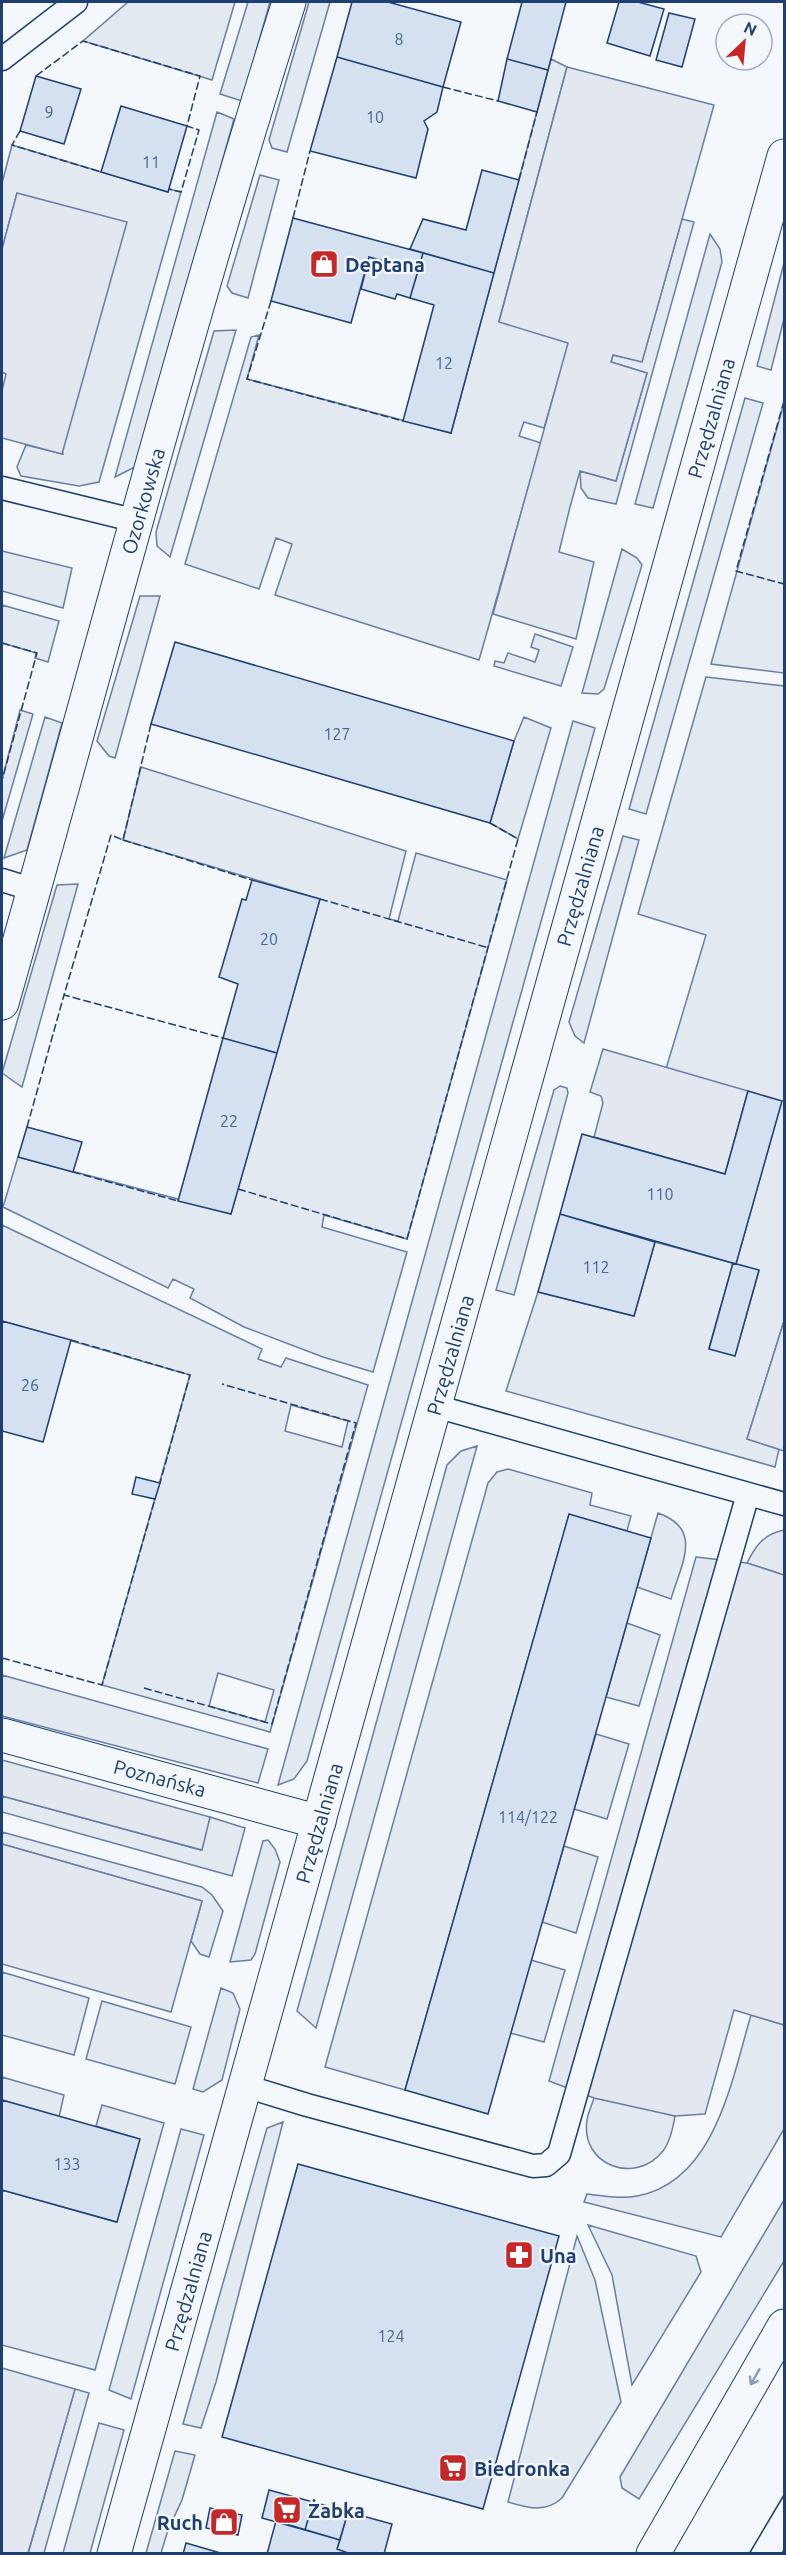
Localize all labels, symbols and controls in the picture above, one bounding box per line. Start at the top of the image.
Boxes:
north arrow [714,12,774,72]
text: N [741,18,760,39]
house number: 8 [394,30,404,48]
house number: 9 [44,103,54,121]
house number: 10 [366,108,384,126]
house number: 11 [142,153,160,171]
shop icon: Deptana [308,248,340,280]
place label: Deptana [345,253,425,276]
house number: 12 [435,354,453,372]
street label: Przędzalniana [683,355,739,481]
street label: Ozorkowska [117,445,169,557]
house number: 127 [323,725,351,743]
street label: Przędzalniana [552,823,608,949]
house number: 20 [260,930,278,948]
house number: 22 [220,1112,238,1130]
house number: 110 [646,1185,674,1203]
house number: 112 [582,1258,610,1276]
street label: Przędzalniana [422,1292,478,1418]
house number: 26 [21,1376,39,1394]
street label: Poznańska [111,1755,209,1801]
street label: Przędzalniana [291,1760,347,1886]
house number: 114/122 [498,1808,558,1826]
house number: 133 [53,2155,81,2173]
street label: Przędzalniana [160,2228,216,2354]
pharmacy icon: Una [503,2239,535,2271]
place label: Una [540,2244,577,2267]
house number: 124 [377,2327,405,2345]
one-way arrow [749,2368,761,2385]
supermarket icon: Biedronka [437,2452,469,2484]
place label: Biedronka [474,2457,570,2480]
supermarket icon: Żabka [271,2494,303,2526]
place label: Żabka [308,2499,365,2522]
shop icon: Ruch [208,2506,240,2538]
place label: Ruch [157,2511,203,2534]

